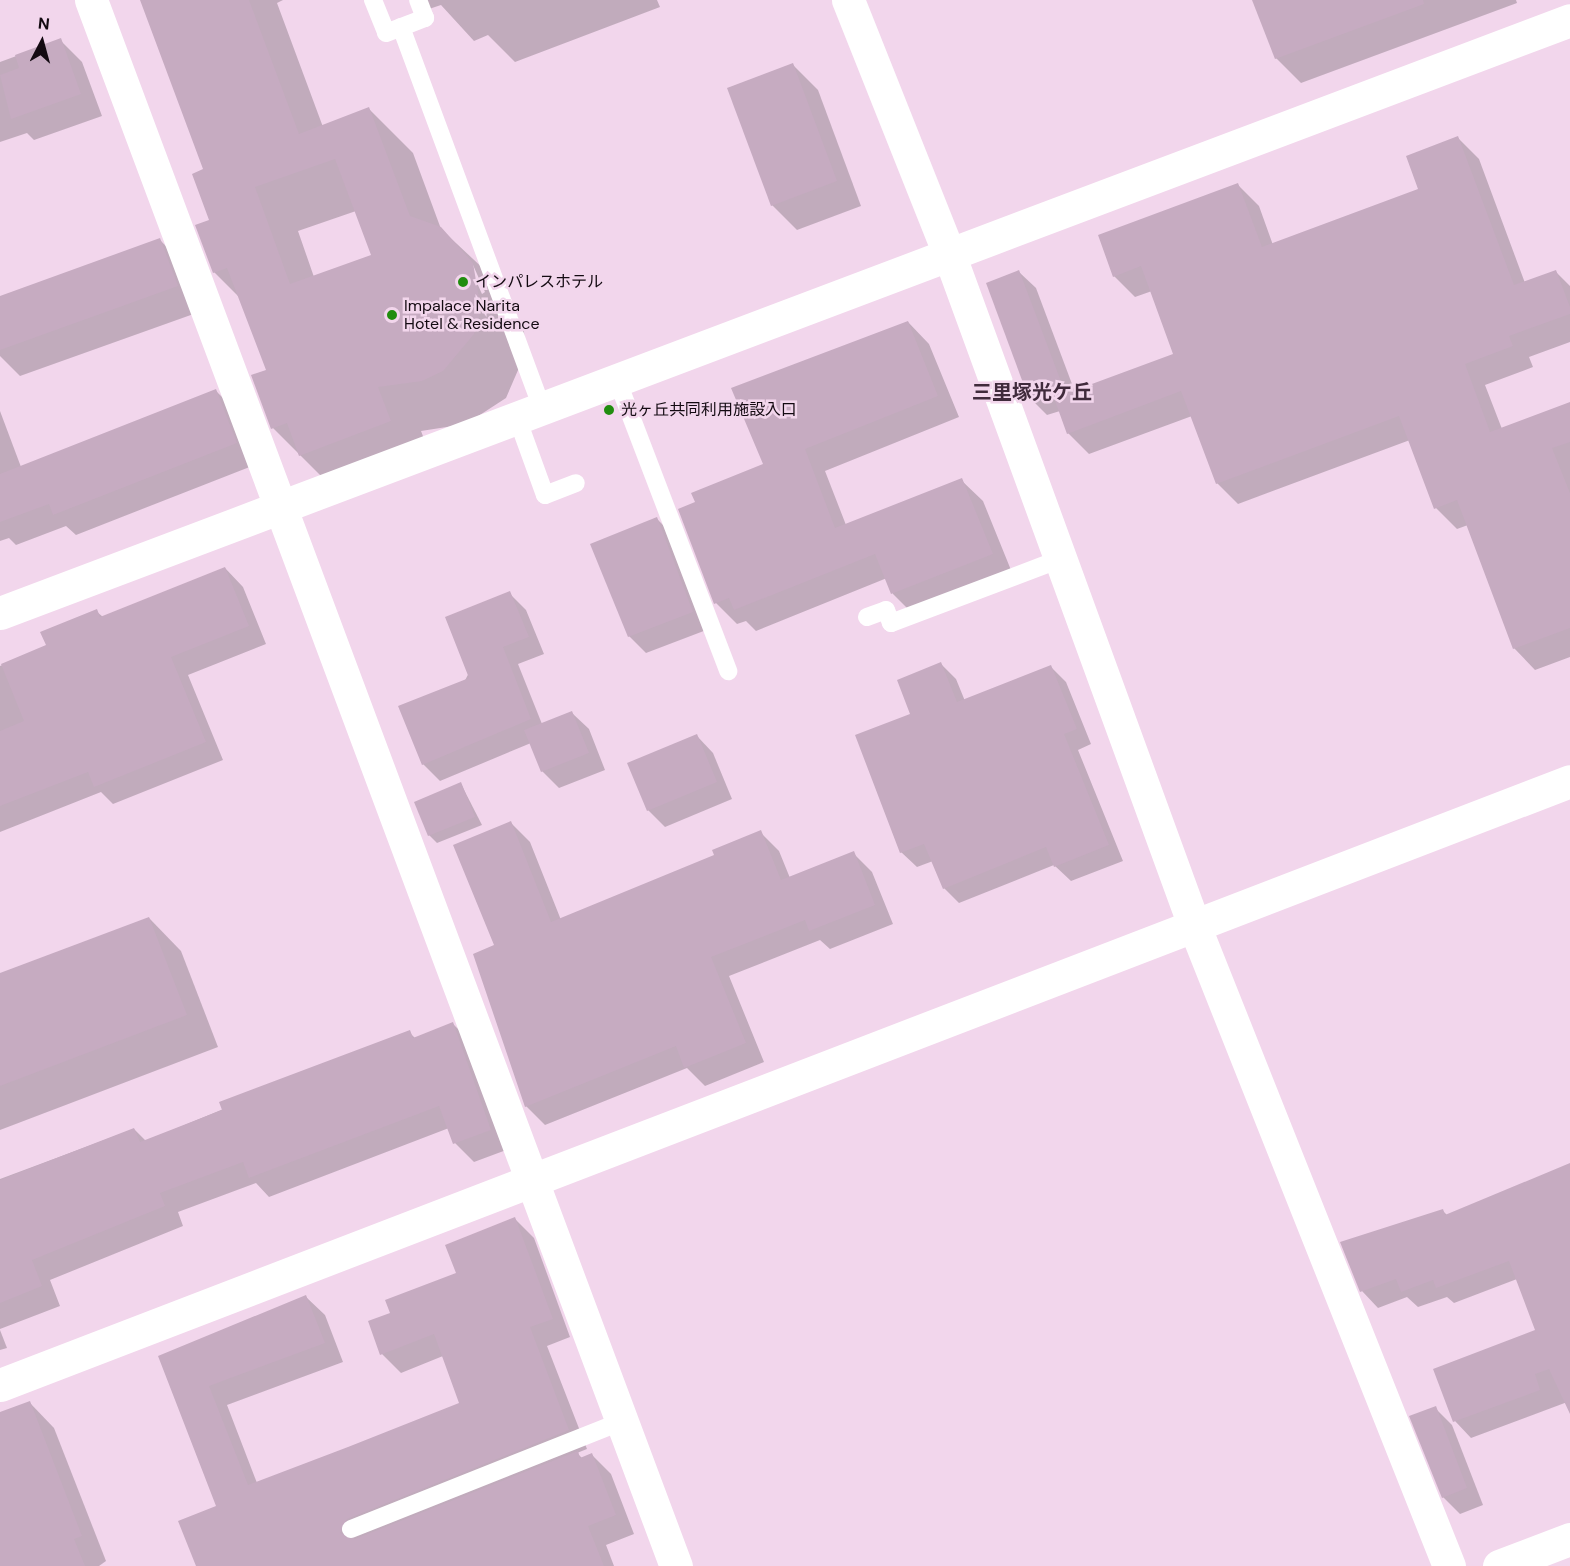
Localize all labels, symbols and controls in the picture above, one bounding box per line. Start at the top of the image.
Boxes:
north arrow [12,12,72,72]
text: N [37,13,51,35]
place label: インパレスホテル [475,272,603,292]
marker: インパレスホテル [456,275,470,289]
place label: Impalace Narita Hotel & Residence [404,296,540,334]
marker: Impalace Narita Hotel & Residence [385,308,399,322]
district label: 三里塚光ケ丘 [972,380,1092,404]
place label: 光ヶ丘共同利用施設入口 [621,400,797,420]
marker: 光ヶ丘共同利用施設入口 [602,403,616,417]

